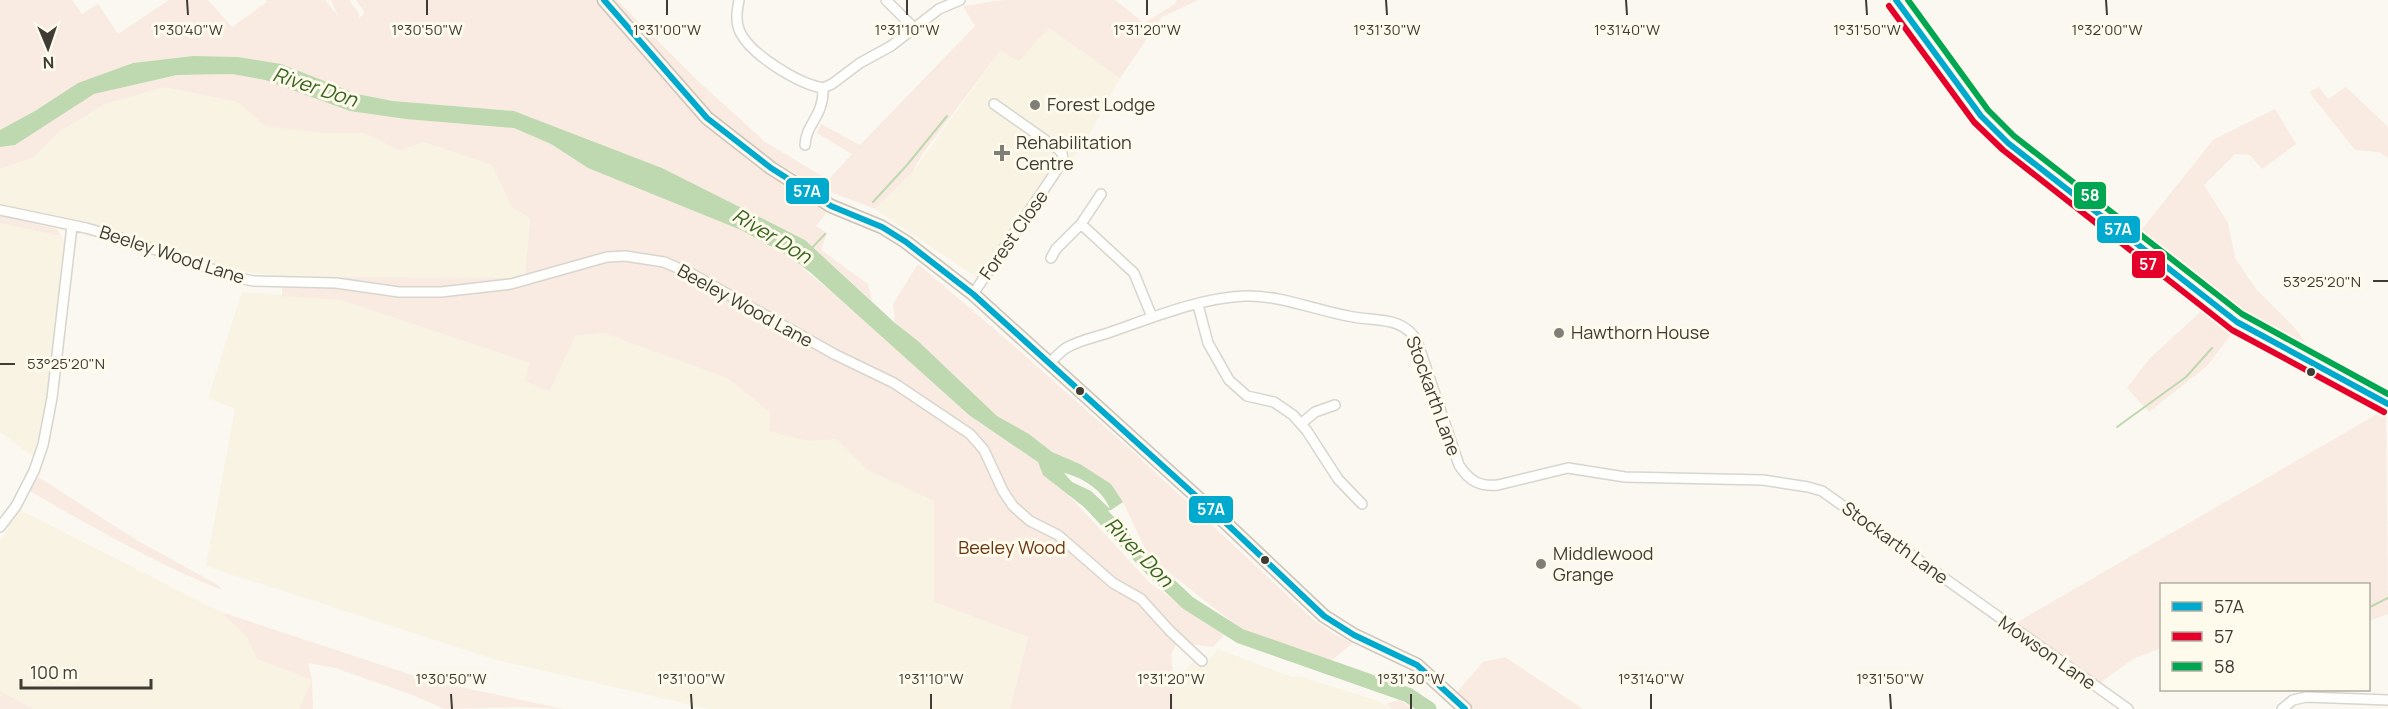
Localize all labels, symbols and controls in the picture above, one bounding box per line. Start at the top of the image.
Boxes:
north arrow [18,18,78,78]
text: 1°30'40"W [153,19,223,40]
text: 1°30'50"W [392,19,462,40]
text: 1°31'00"W [633,19,701,40]
text: 1°31'10"W [875,19,939,40]
text: 1°31'20"W [1113,19,1181,40]
text: 1°31'30"W [1353,19,1421,40]
text: 1°31'40"W [1594,19,1660,40]
text: 1°31'50"W [1833,19,1901,40]
text: 1°32'00"W [2072,19,2142,40]
text: N [42,52,55,74]
water label: River Don [270,60,362,113]
place label: Forest Lodge [1047,92,1155,116]
marker: Forest Lodge [1028,98,1042,112]
place label: Rehabilitation Centre [1016,130,1132,175]
marker: Rehabilitation Centre [993,144,1011,162]
line badge: 57A [785,177,830,205]
text: 57A [793,180,821,202]
line badge: 58 [2073,181,2107,210]
text: 58 [2080,184,2100,206]
street label: Forest Close [973,185,1053,284]
water label: River Don [728,202,817,270]
line badge: 57A [2096,215,2141,244]
text: 57A [2104,218,2132,240]
street label: Beeley Wood Lane [97,219,248,289]
line badge: 57 [2131,250,2166,279]
text: 57 [2139,253,2157,275]
street label: Beeley Wood Lane [673,258,818,352]
text: 53°25'20"N [2283,271,2361,292]
place label: Hawthorn House [1571,320,1710,344]
marker: Hawthorn House [1552,326,1566,340]
street label: Stockarth Lane [1401,332,1467,459]
text: 53°25'20"N [27,353,105,374]
unlabelled marker [2305,366,2317,378]
unlabelled marker [1074,385,1086,397]
line badge: 57A [1188,495,1234,524]
street label: Stockarth Lane [1838,496,1954,589]
text: 57A [1197,498,1225,520]
water label: River Don [1099,511,1180,593]
park label: Beeley Wood [958,535,1066,559]
place label: Middlewood Grange [1553,541,1653,586]
unlabelled marker [1259,554,1271,566]
marker: Middlewood Grange [1534,557,1548,571]
legend [2160,583,2370,691]
text: 57A [2214,594,2245,618]
street label: Mowson Lane [1994,610,2101,695]
text: 57 [2214,624,2233,648]
scale bar [21,652,152,690]
text: 58 [2214,654,2235,678]
text: 100 m [30,660,78,684]
text: 1°30'50"W [416,668,486,689]
text: 1°31'00"W [657,668,725,689]
text: 1°31'10"W [899,668,963,689]
text: 1°31'20"W [1137,668,1205,689]
text: 1°31'30"W [1377,668,1445,689]
text: 1°31'40"W [1618,668,1684,689]
text: 1°31'50"W [1856,668,1924,689]

